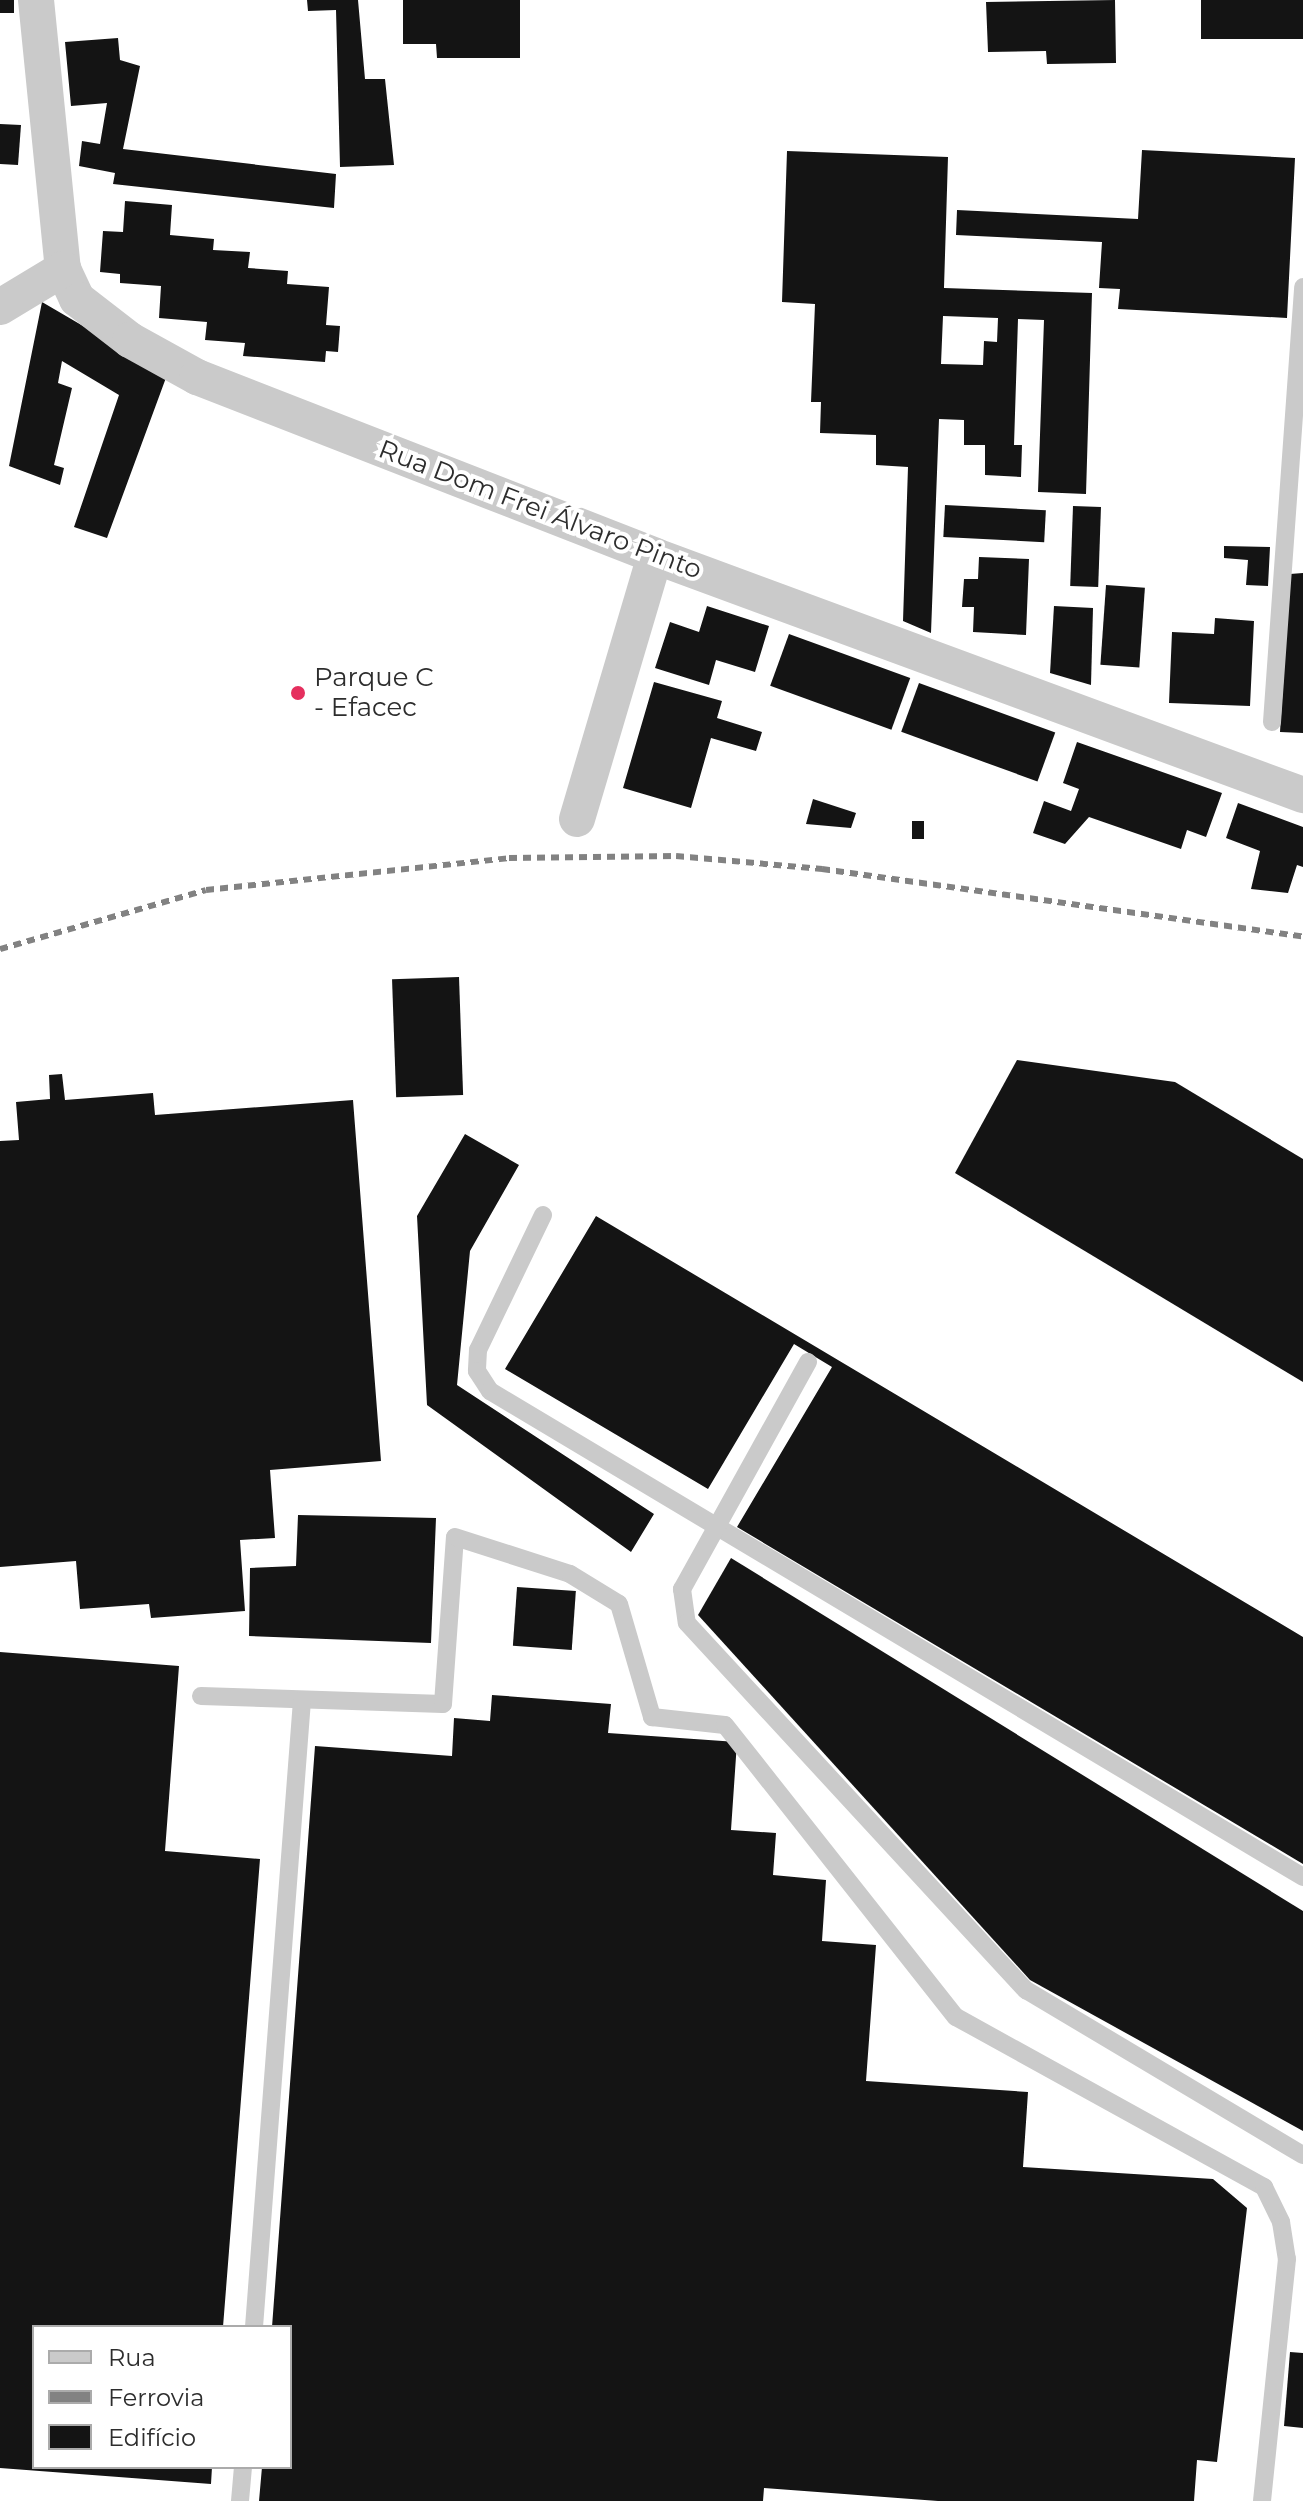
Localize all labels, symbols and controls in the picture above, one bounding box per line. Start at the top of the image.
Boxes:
street label: Rua Dom Frei Álvaro Pinto [374,434,706,586]
place label: Parque C - Efacec [314,662,434,724]
marker: Parque C - Efacec [289,684,307,702]
legend [32,2325,292,2469]
text: Rua [108,2343,156,2372]
text: Ferrovia [108,2383,204,2412]
text: Edifício [108,2423,196,2452]

